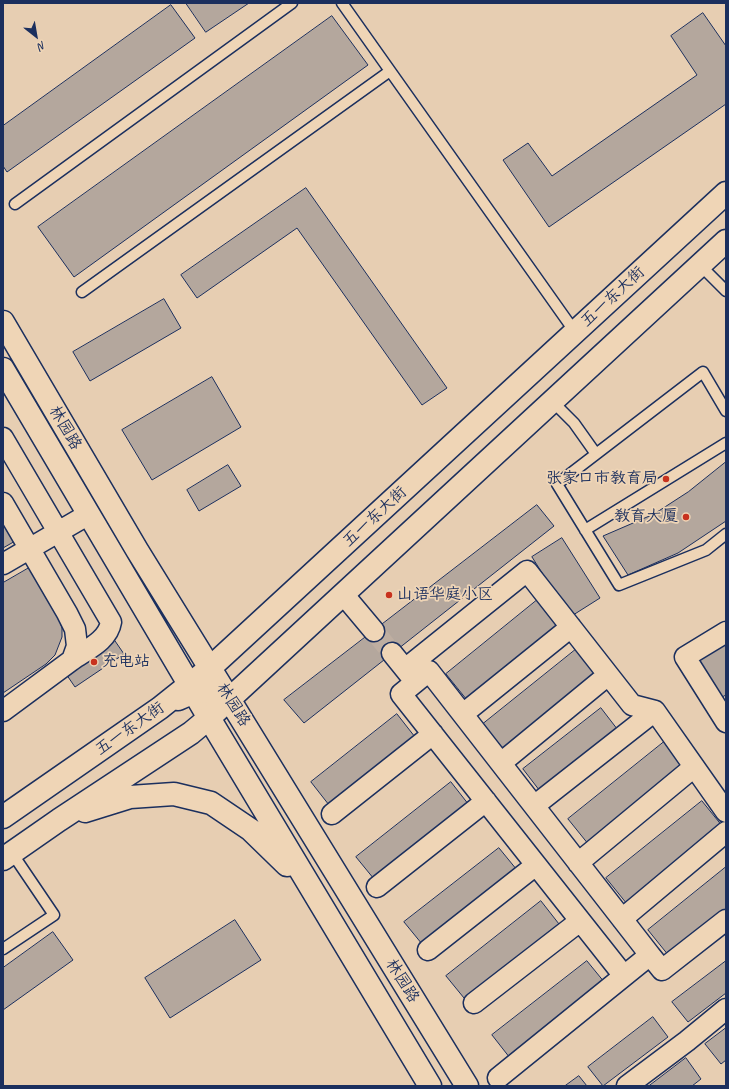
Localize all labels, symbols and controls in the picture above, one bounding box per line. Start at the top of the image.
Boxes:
north arrow [16,16,56,56]
text: N [36,39,49,54]
street label: 五一东大街 [577,263,649,331]
street label: 林园路 [45,402,85,454]
place label: 张家口市教育局 [546,469,658,489]
marker: 张家口市教育局 [661,474,671,484]
street label: 五一东大街 [339,483,411,551]
place label: 教育大厦 [614,507,678,527]
marker: 教育大厦 [681,512,691,522]
place label: 山语华庭小区 [397,585,493,605]
marker: 山语华庭小区 [384,590,394,600]
place label: 充电站 [102,652,150,672]
marker: 充电站 [89,657,99,667]
street label: 林园路 [212,680,254,730]
street label: 五一东大街 [92,698,168,760]
street label: 林园路 [381,956,423,1006]

